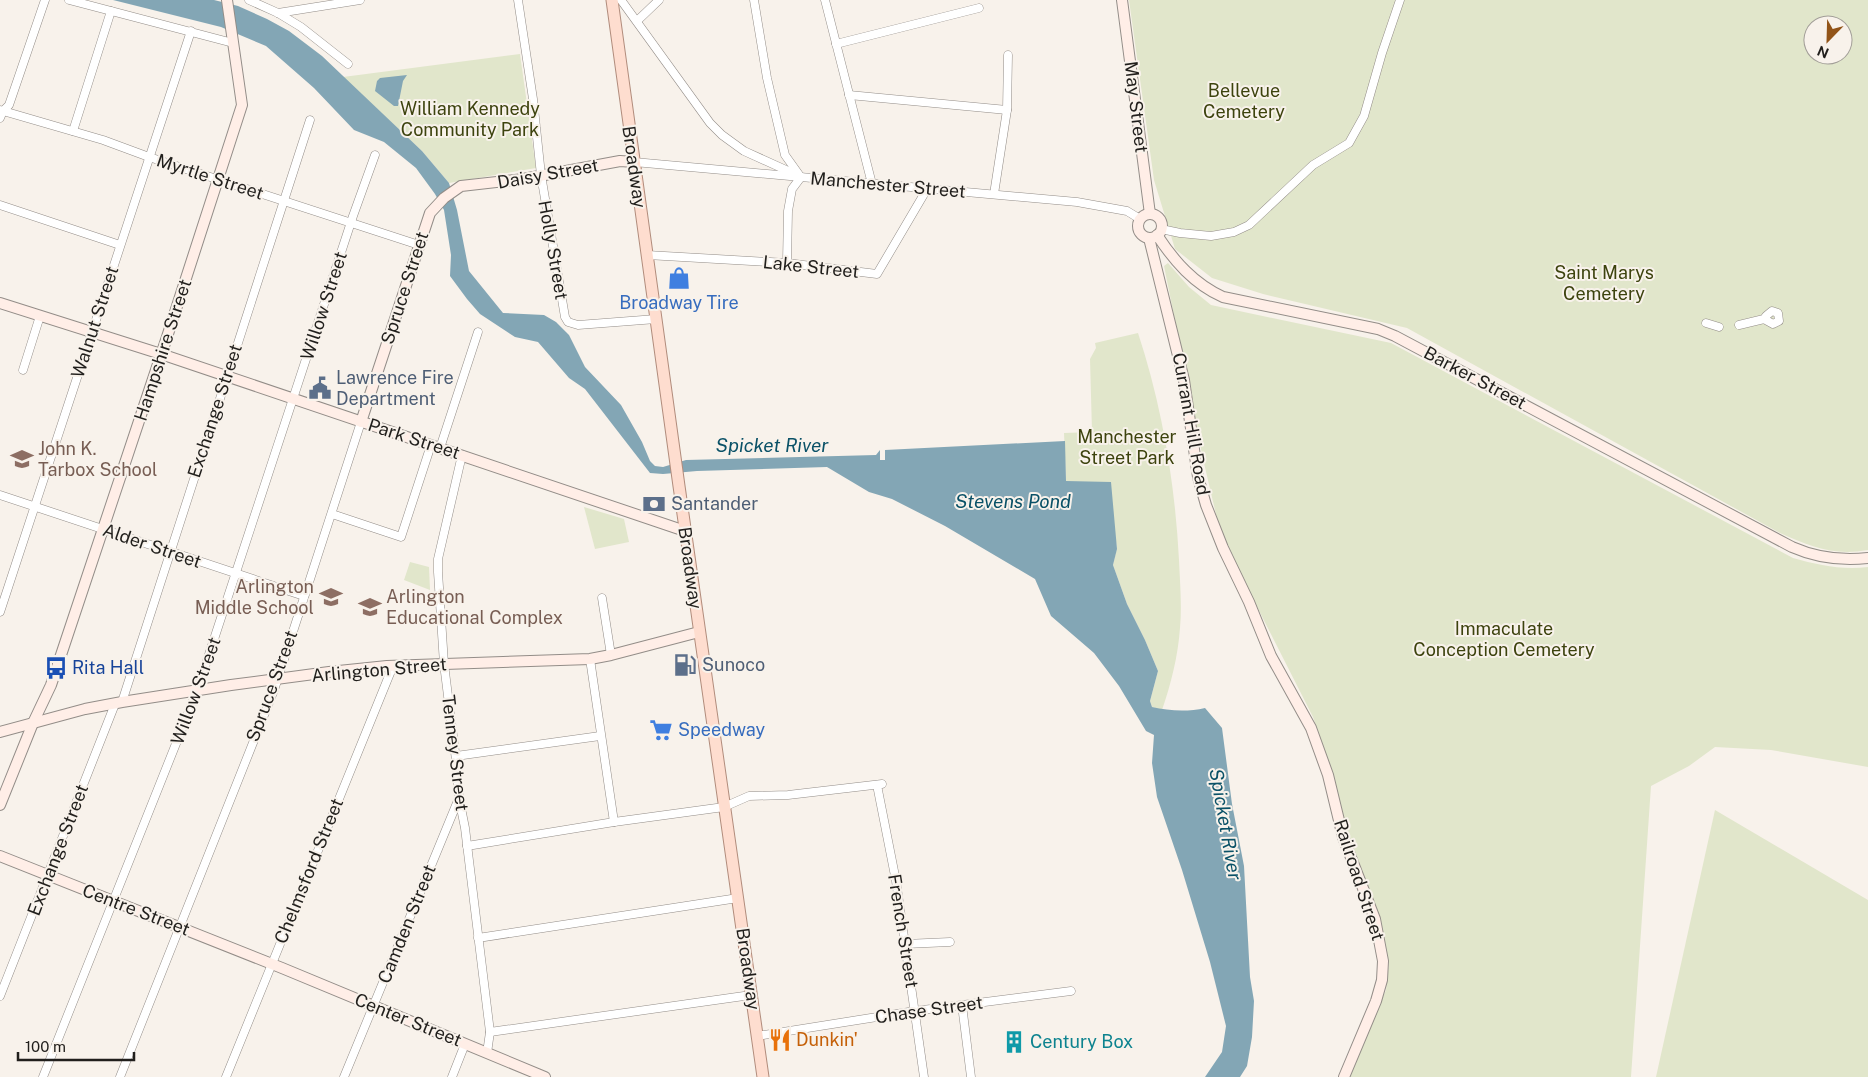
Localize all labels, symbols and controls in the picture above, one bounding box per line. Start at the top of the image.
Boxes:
north arrow [1803,15,1853,65]
text: N [1815,42,1831,61]
street label: May Street [1120,60,1153,154]
park label: Bellevue Cemetery [1203,80,1285,122]
park label: William Kennedy Community Park [400,98,540,140]
street label: Broadway [618,124,651,210]
street label: Myrtle Street [154,149,266,204]
street label: Daisy Street [496,154,600,193]
street label: Manchester Street [809,167,967,202]
street label: Holly Street [534,199,573,301]
street label: Spruce Street [376,229,433,347]
street label: Willow Street [296,249,351,363]
street label: Lake Street [762,251,860,282]
park label: Saint Marys Cemetery [1554,262,1654,304]
street label: Walnut Street [67,263,123,380]
shop icon: Broadway Tire [666,265,692,291]
street label: Hampshire Street [130,276,195,423]
place label: Broadway Tire [619,292,739,313]
street label: Exchange Street [183,341,246,480]
street label: Barker Street [1420,342,1530,413]
street label: Currant Hill Road [1169,351,1214,497]
place label: Lawrence Fire Department [336,367,454,409]
public building icon: Lawrence Fire Department [307,375,333,401]
street label: Park Street [366,414,463,463]
park label: Manchester Street Park [1077,426,1177,468]
water label: Spicket River [716,434,829,456]
place label: John K. Tarbox School [38,438,157,480]
school or university icon: John K. Tarbox School [9,446,35,472]
water label: Stevens Pond [955,490,1071,512]
bank icon: Santander [641,491,667,517]
place label: Santander [671,493,758,514]
street label: Alder Street [100,519,204,572]
street label: Broadway [674,525,707,611]
place label: Arlington Middle School [195,576,314,618]
school or university icon: Arlington Middle School [318,584,344,610]
place label: Arlington Educational Complex [386,586,563,628]
school or university icon: Arlington Educational Complex [357,594,383,620]
park label: Immaculate Conception Cemetery [1413,618,1595,660]
street label: Spruce Street [242,627,301,744]
street label: Willow Street [166,634,225,747]
fuel station icon: Sunoco [672,652,698,678]
street label: Arlington Street [310,653,447,686]
place label: Sunoco [702,654,765,675]
bus stop icon: Rita Hall [43,655,69,681]
place label: Rita Hall [72,657,144,678]
street label: Tenney Street [438,694,473,812]
supermarket icon: Speedway [648,717,674,743]
place label: Speedway [678,719,765,740]
water label: Spicket River [1205,767,1247,882]
street label: Exchange Street [23,781,92,919]
street label: Chelmsford Street [270,795,347,946]
street label: Railroad Street [1330,816,1389,943]
street label: Camden Street [373,861,440,986]
street label: French Street [884,872,923,989]
street label: Centre Street [79,879,193,940]
street label: Broadway [732,926,765,1012]
street label: Center Street [352,989,465,1051]
street label: Chase Street [874,992,984,1027]
restaurant icon: Dunkin' [767,1027,793,1053]
place label: Dunkin' [796,1029,858,1050]
building icon: Century Box [1001,1029,1027,1055]
scale bar [18,1030,134,1062]
place label: Century Box [1030,1031,1133,1052]
text: 100 m [25,1038,66,1055]

